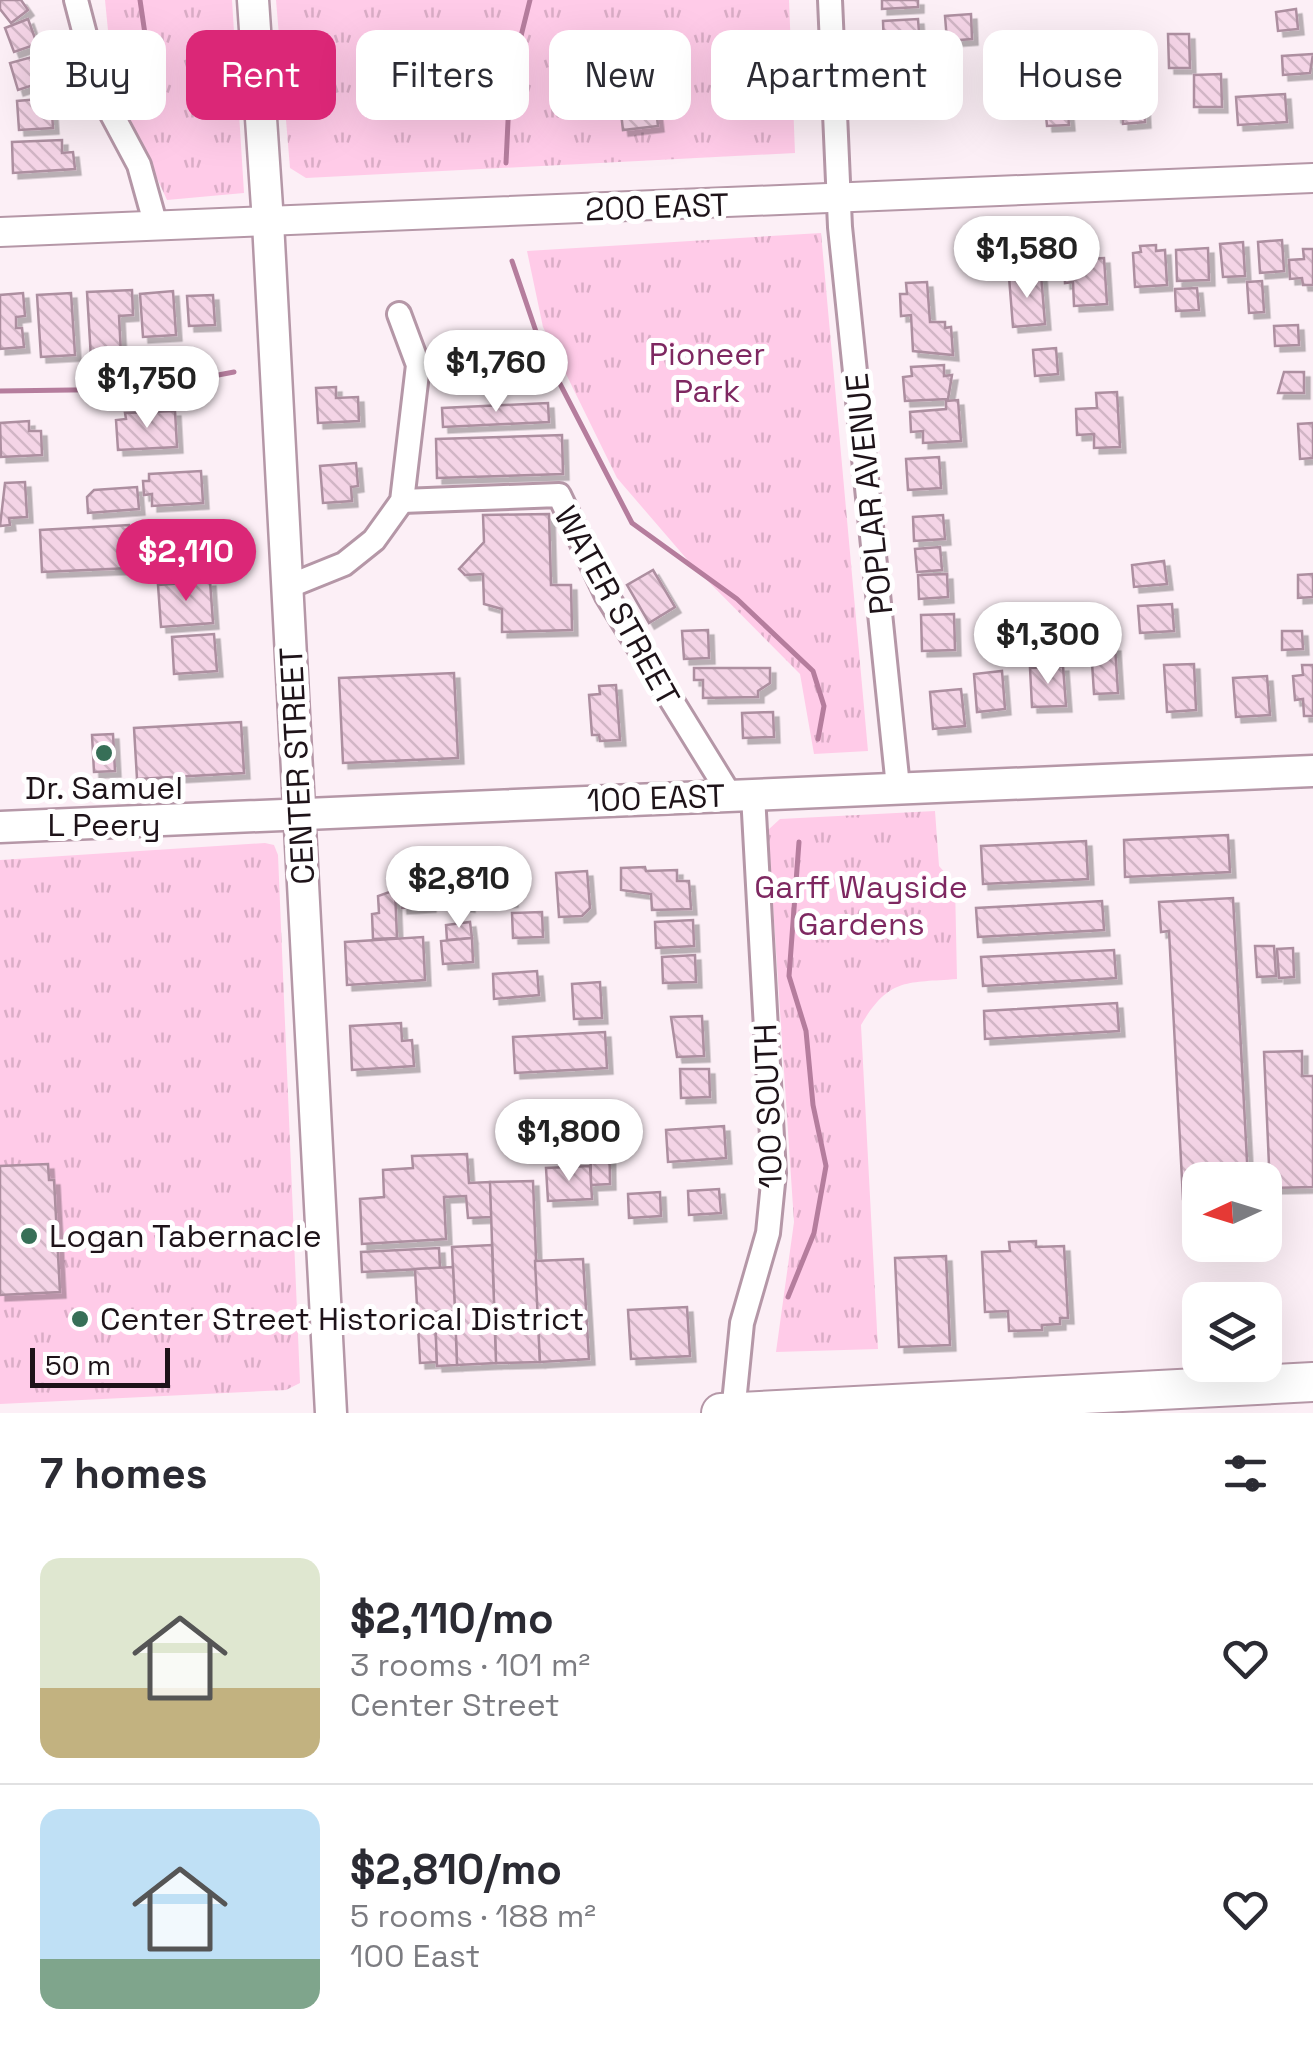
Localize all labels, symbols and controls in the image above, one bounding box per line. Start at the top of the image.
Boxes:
chip: Buy [30,30,166,120]
chip: Rent [186,30,336,120]
chip: Filters [356,30,529,120]
chip: New [549,30,691,120]
chip: Apartment [711,30,963,120]
chip: House [983,30,1158,120]
street label: 200 EAST [584,184,730,230]
pin: $1,580 [946,216,1108,301]
text: $1,580 [976,228,1078,268]
pin: $1,760 [415,330,577,415]
park label: Pioneer Park [649,334,765,411]
text: $1,760 [446,342,546,382]
pin: $1,750 [66,346,228,431]
text: $1,750 [97,358,197,398]
street label: POPLAR AVENUE [836,371,902,617]
street label: WATER STREET [546,499,688,713]
pin: $2,110 [105,519,267,604]
text: $2,110 [138,531,234,571]
pin: $1,300 [967,602,1129,687]
text: $1,300 [996,614,1100,654]
street label: CENTER STREET [271,646,323,886]
marker: Dr. Samuel L Peery [93,742,115,764]
place label: Dr. Samuel L Peery [25,768,183,845]
street label: 100 EAST [586,776,726,820]
pin: $2,810 [378,846,540,931]
text: $2,810 [408,858,510,898]
park label: Garff Wayside Gardens [754,867,968,944]
street label: 100 SOUTH [745,1023,791,1189]
pin: $1,800 [488,1099,650,1184]
text: $1,800 [517,1111,621,1151]
north arrow [1182,1162,1282,1262]
map controls [1182,1162,1282,1382]
place label: Logan Tabernacle [49,1216,322,1256]
marker: Logan Tabernacle [18,1225,40,1247]
button: layers [1182,1282,1282,1382]
place label: Center Street Historical District [100,1299,584,1339]
marker: Center Street Historical District [69,1308,91,1330]
scale bar [30,1343,170,1388]
text: 50 m [45,1347,111,1383]
icon: filters [1218,1446,1273,1501]
text: 7 homes [40,1447,208,1500]
text: $2,110/mo [350,1592,554,1645]
icon: home [120,1598,240,1718]
icon: heart [1218,1631,1273,1686]
text: 3 rooms · 101 m² [350,1645,590,1685]
text: Center Street [350,1685,560,1725]
text: $2,810/mo [350,1843,562,1896]
icon: home [120,1849,240,1969]
icon: heart [1218,1882,1273,1937]
text: 5 rooms · 188 m² [350,1896,596,1936]
text: 100 East [350,1936,480,1976]

